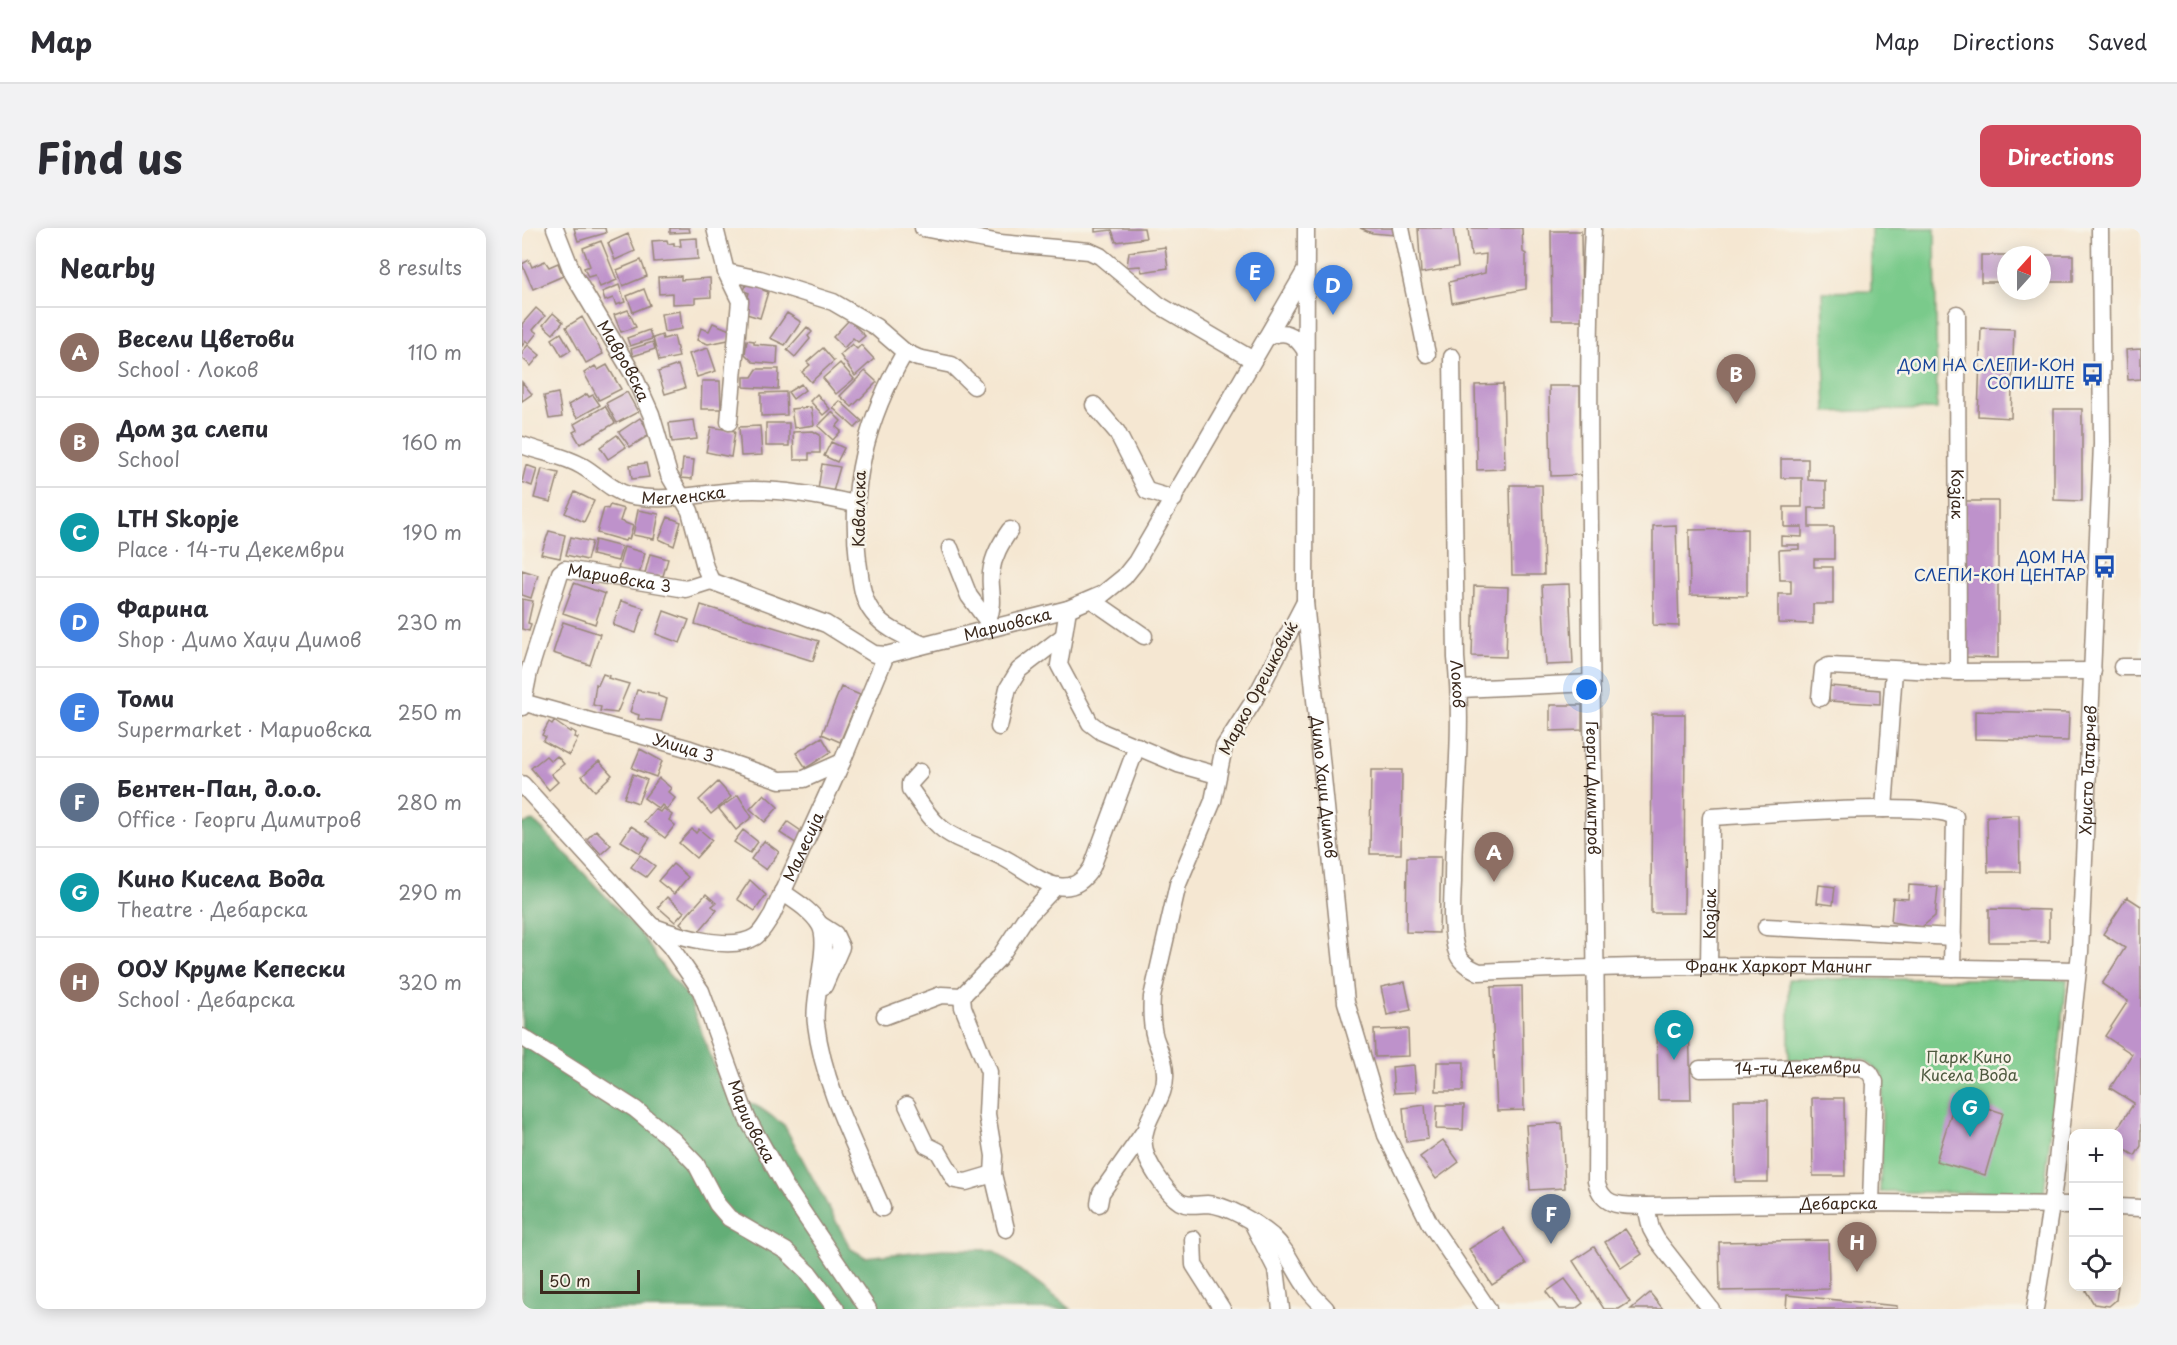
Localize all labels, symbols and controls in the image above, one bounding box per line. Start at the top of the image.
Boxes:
text: Map [30,20,92,63]
text: Map [1874,25,1919,57]
text: Directions [1952,25,2054,57]
text: Saved [2087,25,2147,57]
text: Find us [36,125,183,188]
button: Directions [1980,125,2141,187]
north arrow [1997,246,2051,300]
text: Nearby [60,248,155,287]
text: 8 results [378,252,462,282]
pin: E [1236,253,1274,302]
pin: D [1314,266,1352,315]
street label: Мавровска [592,315,657,405]
text: Весели Цветови [117,321,295,354]
text: A [72,337,87,367]
text: 110 m [408,337,462,367]
place label: ДОМ НА СЛЕПИ-КОН СОПИШТЕ [1897,352,2075,394]
text: School · Локов [117,354,259,384]
pin: B [1716,354,1756,404]
bus stop icon: ДОМ НА СЛЕПИ-КОН СОПИШТЕ [2080,361,2106,387]
text: Дом за слепи [117,411,268,444]
text: B [73,427,86,457]
text: 160 m [402,427,462,457]
text: School [117,444,180,474]
street label: Козјак [1946,469,1971,520]
street label: Кавалска [845,471,871,547]
street label: Мегленска [641,479,726,509]
text: LTH Skopje [117,501,239,534]
text: C [72,517,87,547]
text: 190 m [403,517,462,547]
text: Place · 14-ти Декември [117,534,345,564]
place label: ДОМ НА СЛЕПИ-КОН ЦЕНТАР [1914,544,2086,586]
bus stop icon: ДОМ НА СЛЕПИ-КОН ЦЕНТАР [2091,553,2117,579]
street label: Мариовска 3 [566,557,673,597]
text: Фарина [117,591,209,624]
street label: Мариовска [961,601,1054,646]
text: D [72,607,87,637]
text: 230 m [397,607,462,637]
street label: Марко Орешковиќ [1212,616,1303,759]
text: Shop · Димо Хаџи Димов [117,624,362,654]
street label: Локов [1445,659,1472,708]
your location [1572,675,1601,704]
text: Томи [117,681,174,714]
text: E [73,697,86,727]
text: 250 m [398,697,462,727]
street label: Христо Татарчев [2072,705,2102,835]
street label: Димо Хаџи Димов [1306,713,1344,859]
text: Supermarket · Мариовска [117,714,372,744]
street label: Георги Димитров [1581,721,1607,855]
street label: Улица 3 [651,726,718,768]
text: Бентен-Пан, д.о.о. [117,771,322,804]
text: F [74,787,85,817]
text: 280 m [397,787,462,817]
text: Office · Георги Димитров [117,804,361,834]
street label: Малесија [776,808,829,885]
pin: A [1474,832,1514,882]
text: Кино Кисела Вода [117,861,325,894]
text: G [71,877,88,907]
text: 290 m [398,877,462,907]
street label: Козјак [1696,888,1721,939]
text: Theatre · Дебарска [117,894,307,924]
text: ООУ Круме Кепески [117,951,346,984]
street label: Франк Харкорт Манинг [1685,953,1872,978]
text: H [72,967,87,997]
text: 320 m [398,967,462,997]
text: School · Дебарска [117,984,295,1014]
pin: C [1654,1010,1694,1060]
park label: Парк Кино Кисела Вода [1920,1044,2018,1086]
street label: 14-ти Декември [1735,1054,1861,1080]
street label: Мариовска [723,1076,783,1167]
pin: G [1950,1088,1990,1137]
map controls [2069,1129,2123,1291]
button: + [2069,1129,2123,1183]
button: − [2069,1183,2123,1237]
street label: Дебарска [1799,1190,1877,1215]
pin: F [1532,1194,1570,1244]
pin: H [1838,1222,1876,1272]
button: locate [2069,1237,2123,1291]
scale bar [540,1267,640,1294]
text: 50 m [549,1268,590,1292]

